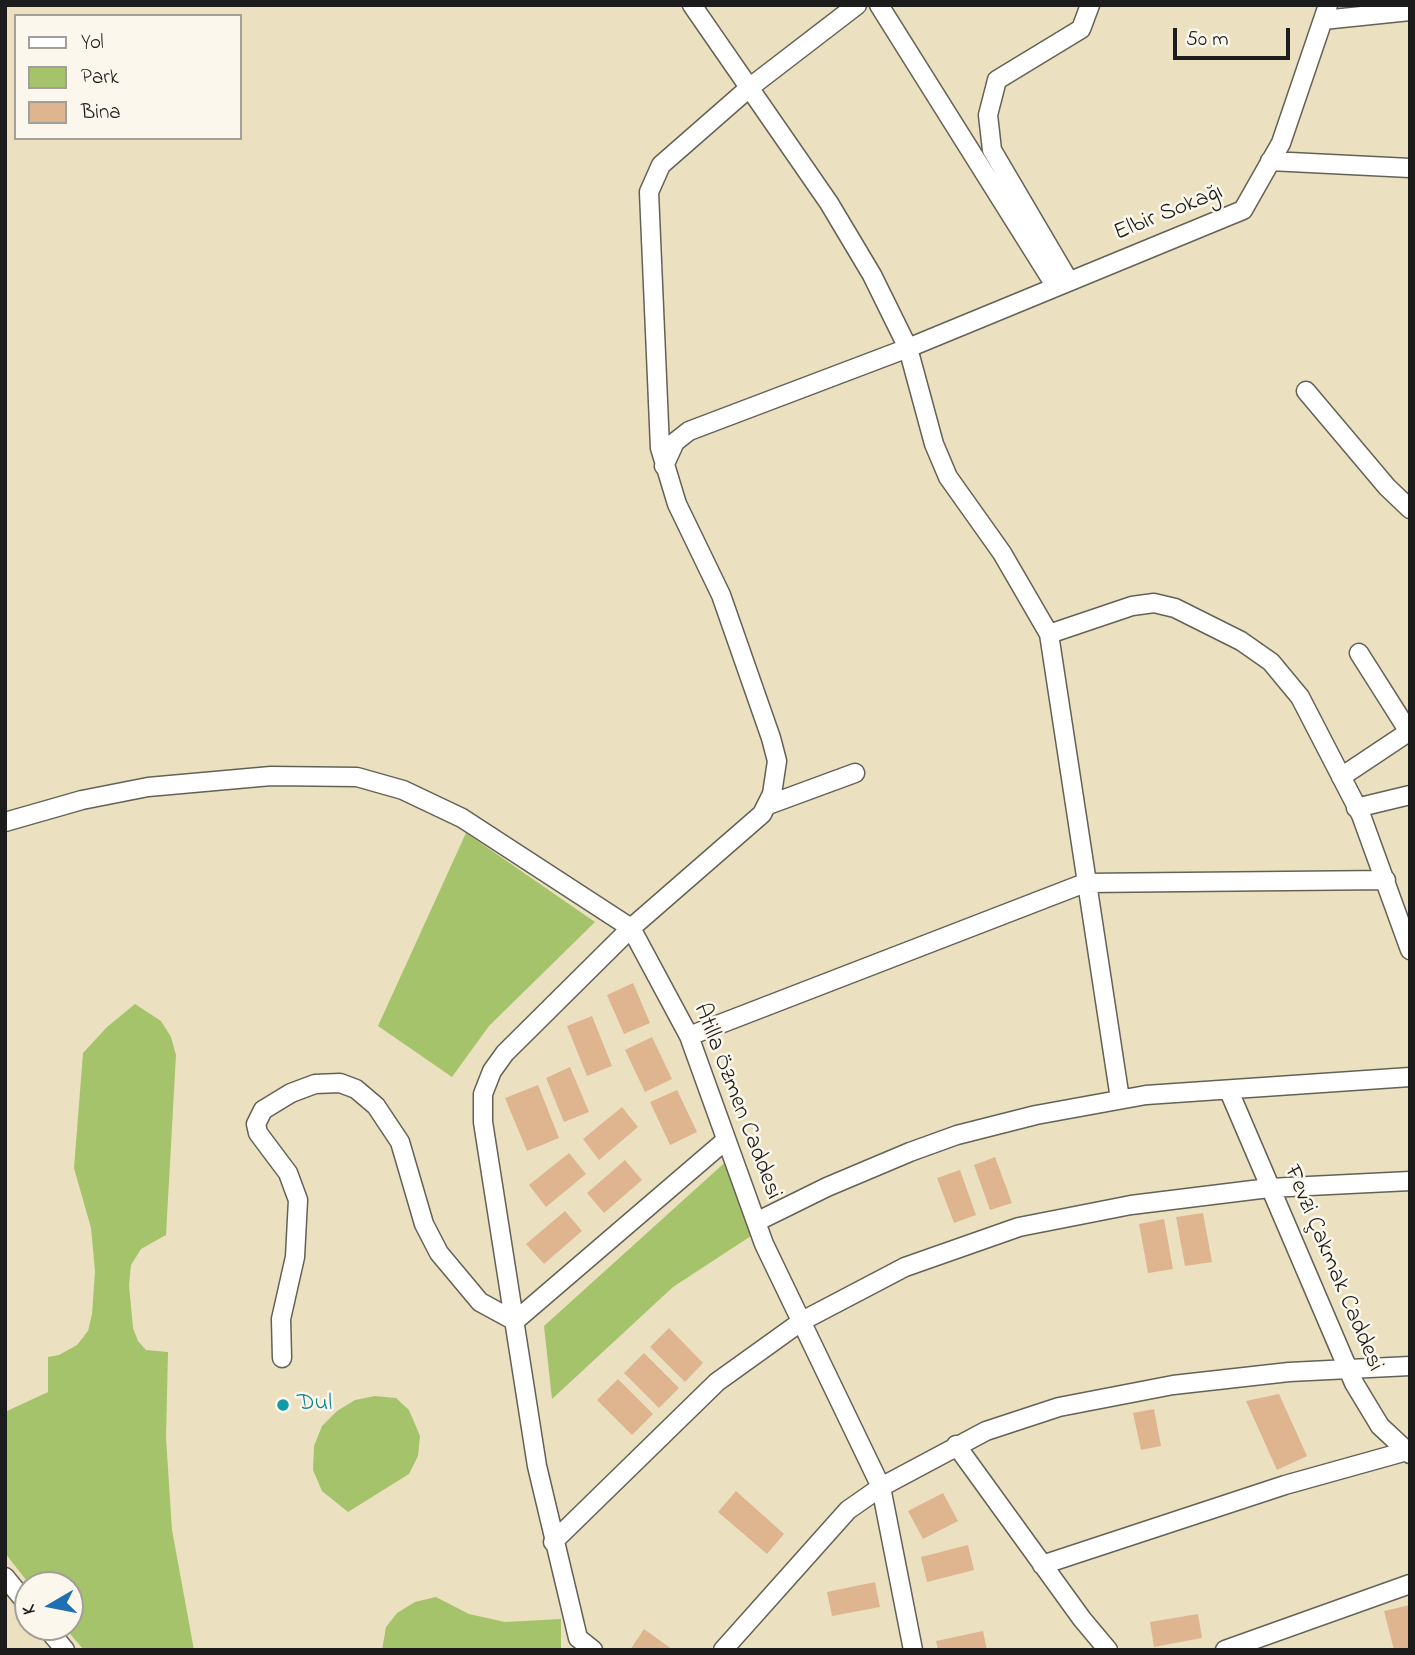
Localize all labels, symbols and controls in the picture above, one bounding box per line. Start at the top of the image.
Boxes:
legend [14,14,242,140]
scale bar [1177,14,1294,58]
text: 50 m [1186,25,1229,55]
text: Yol [81,28,104,58]
text: Park [81,63,119,93]
text: Bina [81,98,121,128]
street label: Elbir Sokağı [1110,179,1228,249]
street label: Atilla Özmen Caddesi [685,1000,787,1204]
street label: Fevzi Çakmak Caddesi [1276,1162,1388,1376]
place label: Dul [297,1391,332,1419]
marker: Dul [275,1397,291,1413]
north arrow [14,1571,84,1641]
text: K [16,1603,44,1616]

